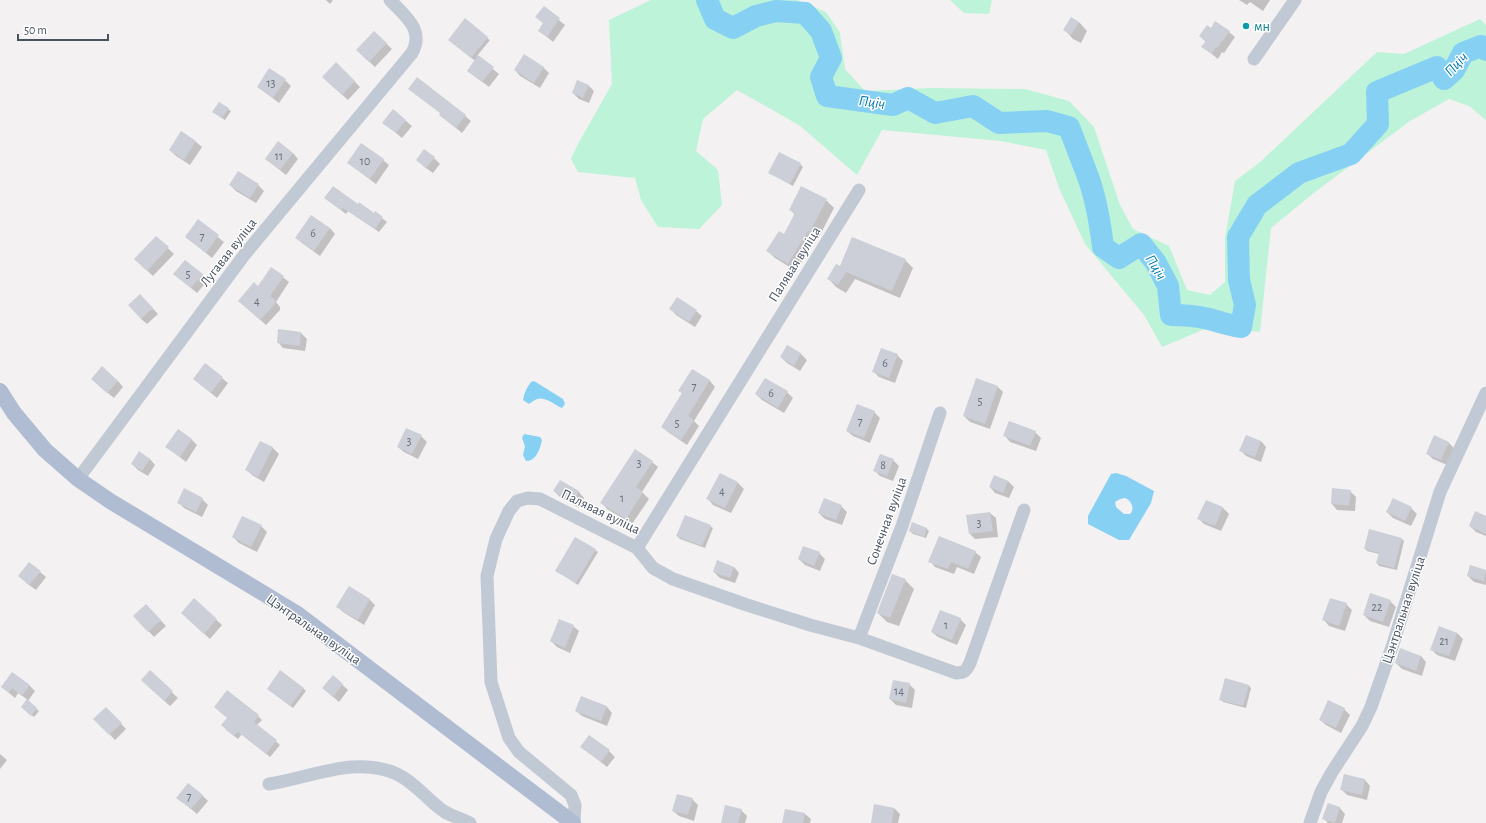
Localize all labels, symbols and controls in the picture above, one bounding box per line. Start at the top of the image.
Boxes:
scale bar [18,16,108,42]
place label: мн [1254,20,1270,34]
marker: мн [1241,21,1251,31]
text: 50 m [24,24,47,36]
water label: Пціч [1442,50,1471,79]
house number: 13 [266,77,276,89]
water label: Пціч [858,93,886,112]
house number: 11 [275,150,283,162]
house number: 10 [360,155,370,167]
street label: Лугавая вуліца [198,215,260,289]
street label: Палявая вуліца [766,224,824,305]
house number: 6 [310,227,316,239]
house number: 7 [199,230,205,242]
water label: Пціч [1142,252,1169,282]
house number: 5 [185,268,191,280]
house number: 4 [254,295,260,307]
house number: 6 [882,357,888,369]
house number: 7 [691,380,697,392]
house number: 6 [768,387,774,399]
house number: 5 [977,395,983,407]
house number: 7 [857,415,863,427]
house number: 5 [674,417,680,429]
house number: 3 [407,435,412,447]
house number: 3 [637,457,642,469]
house number: 8 [880,459,886,471]
street label: Сонечная вуліца [864,475,910,567]
house number: 4 [719,485,725,497]
street label: Палявая вуліца [559,487,643,537]
house number: 1 [620,492,624,504]
house number: 3 [977,517,982,529]
street label: Цэнтральная вуліца [1380,554,1428,666]
street label: Цэнтральная вуліца [264,592,364,668]
house number: 22 [1372,601,1383,613]
house number: 1 [944,619,948,631]
house number: 21 [1439,635,1449,647]
house number: 14 [894,685,904,697]
house number: 7 [186,790,192,802]

